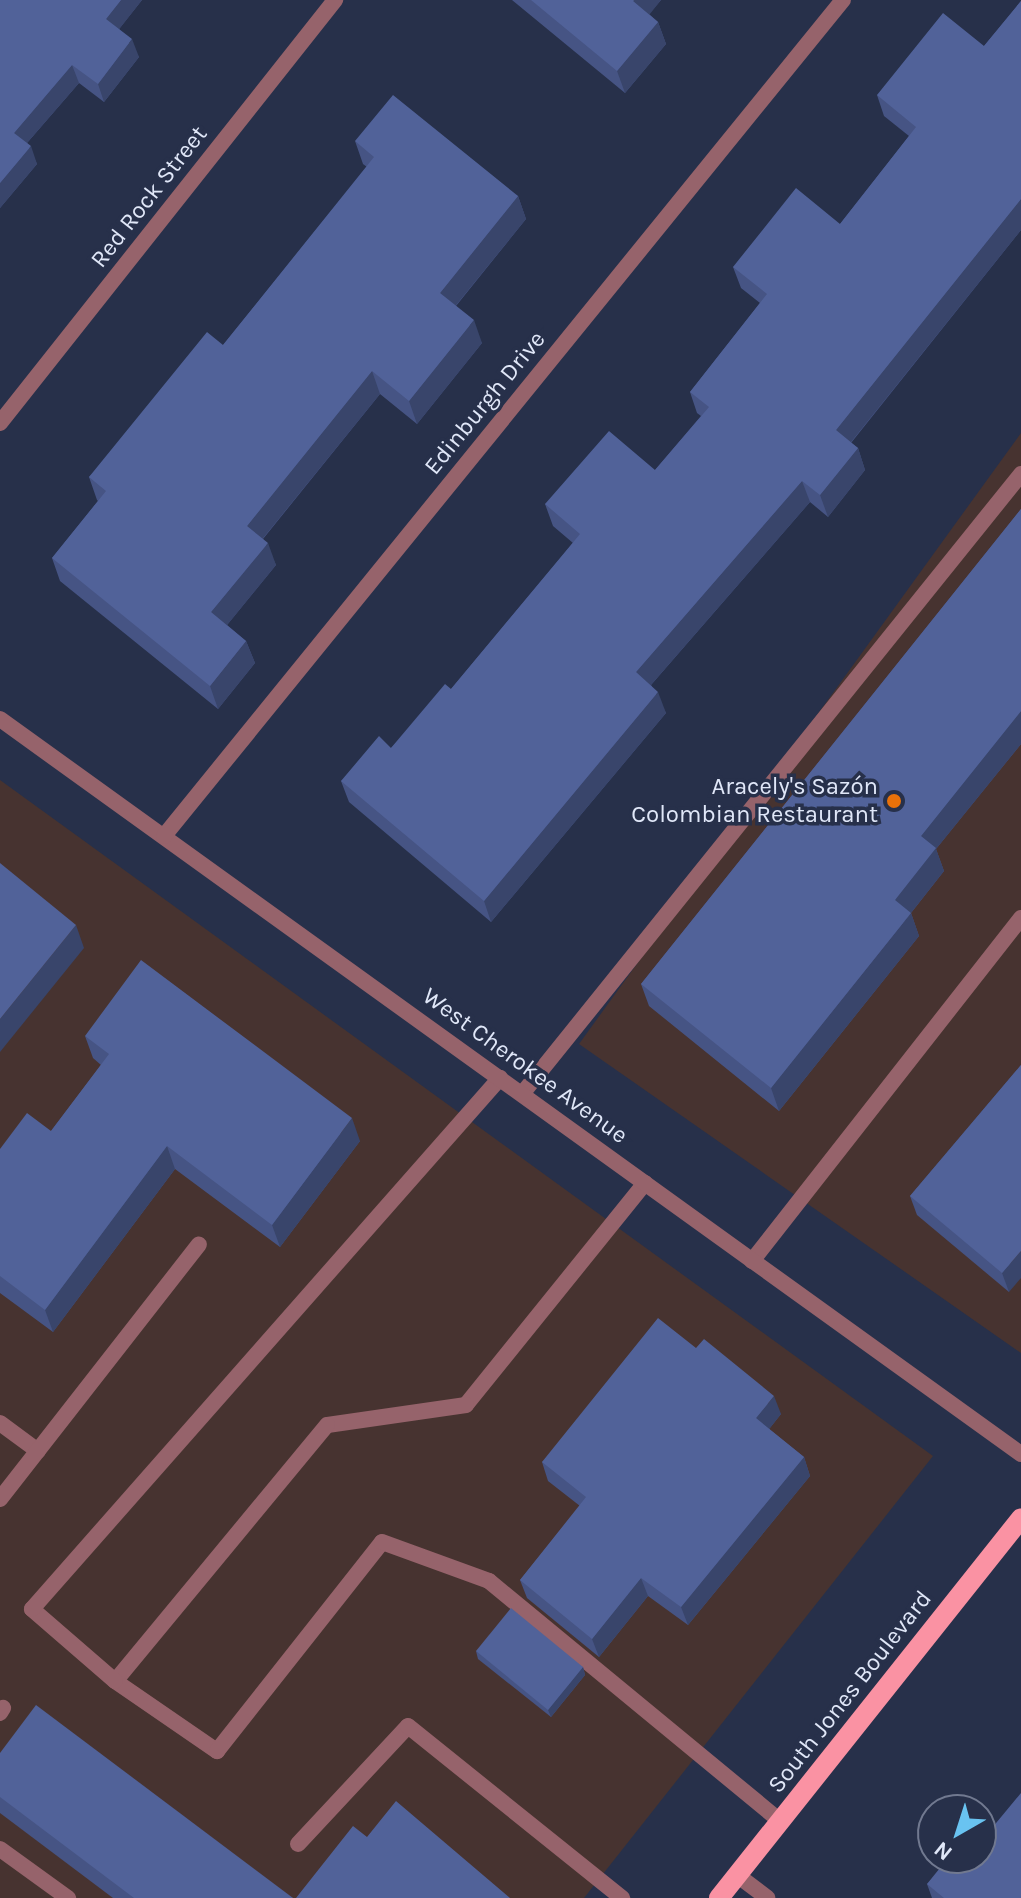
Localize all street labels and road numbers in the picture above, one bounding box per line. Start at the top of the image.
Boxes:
street label: Red Rock Street [85,120,213,274]
street label: Edinburgh Drive [418,325,552,481]
street label: West Cherokee Avenue [417,982,633,1150]
street label: South Jones Boulevard [762,1585,938,1799]

